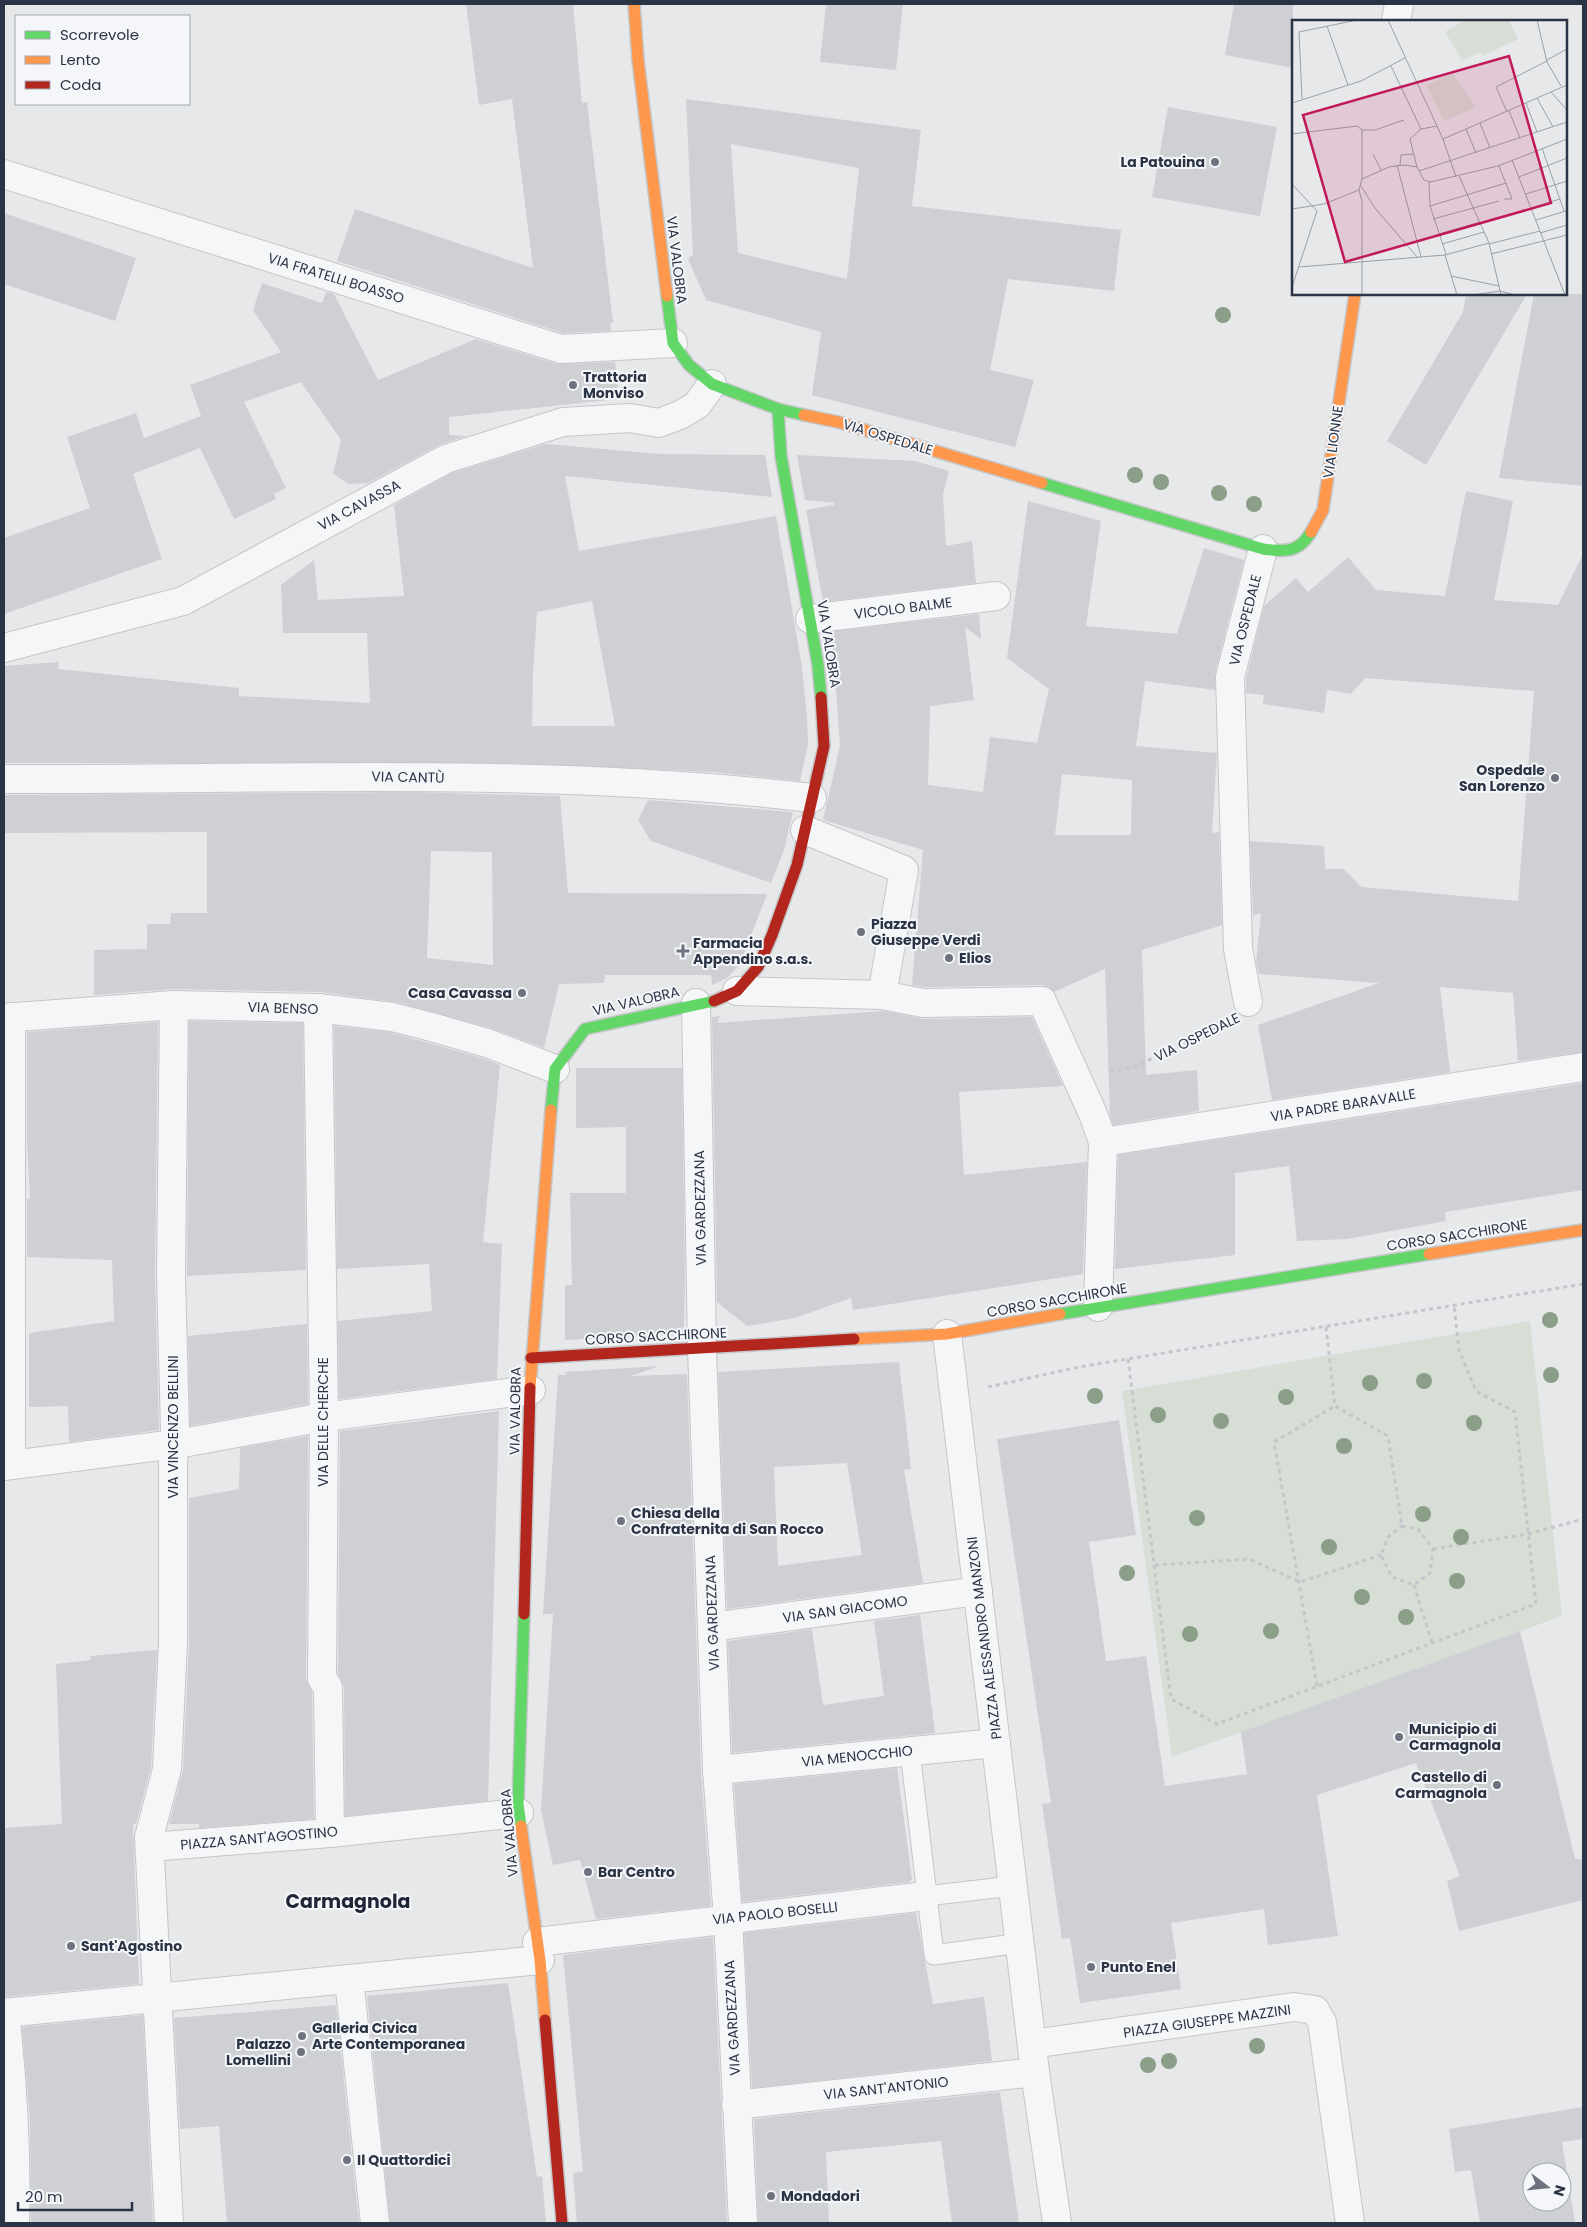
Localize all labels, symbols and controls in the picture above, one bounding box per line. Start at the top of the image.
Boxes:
legend [15,15,190,105]
inset map [1292,20,1567,295]
text: Scorrevole [60,24,139,45]
text: Lento [60,49,100,70]
text: Coda [60,74,101,95]
place label: La Patouina [1120,152,1205,172]
marker: La Patouina [1209,156,1221,168]
street label: VIA VALOBRA [662,215,692,305]
street label: VIA FRATELLI BOASSO [265,248,407,308]
place label: Trattoria Monviso [583,367,647,403]
marker: Trattoria Monviso [567,379,579,391]
street label: VIA LIONNE [1318,404,1348,480]
street label: VIA OSPEDALE [841,414,935,460]
street label: VIA CAVASSA [314,475,404,535]
street label: VIA OSPEDALE [1224,572,1266,668]
street label: VICOLO BALME [853,592,953,624]
street label: VIA VALOBRA [812,599,846,689]
place label: Ospedale San Lorenzo [1459,760,1545,796]
street label: VIA CANTÙ [371,766,445,788]
marker: Ospedale San Lorenzo [1549,772,1561,784]
place label: Piazza Giuseppe Verdi [871,914,981,950]
marker: Piazza Giuseppe Verdi [855,926,867,938]
place label: Farmacia Appendino s.a.s. [693,933,812,969]
marker: Farmacia Appendino s.a.s. [677,945,689,957]
place label: Elios [959,948,992,968]
marker: Elios [943,952,955,964]
street label: VIA VALOBRA [591,981,681,1021]
place label: Casa Cavassa [408,983,512,1003]
marker: Casa Cavassa [516,987,528,999]
street label: VIA BENSO [247,997,319,1019]
street label: VIA OSPEDALE [1151,1008,1243,1066]
street label: VIA PADRE BARAVALLE [1269,1084,1417,1126]
street label: VIA GARDEZZANA [689,1150,711,1266]
street label: CORSO SACCHIRONE [1385,1214,1529,1256]
street label: CORSO SACCHIRONE [985,1278,1129,1322]
street label: CORSO SACCHIRONE [584,1322,728,1350]
street label: VIA VINCENZO BELLINI [163,1355,183,1499]
street label: VIA DELLE CHERCHE [313,1357,333,1487]
street label: VIA VALOBRA [504,1367,526,1455]
place label: Chiesa della Confraternita di San Rocco [631,1503,824,1539]
marker: Chiesa della Confraternita di San Rocco [615,1515,627,1527]
street label: PIAZZA ALESSANDRO MANZONI [962,1536,1006,1740]
street label: VIA GARDEZZANA [700,1555,724,1671]
street label: VIA SAN GIACOMO [781,1590,909,1628]
place label: Municipio di Carmagnola [1409,1719,1501,1755]
marker: Municipio di Carmagnola [1393,1731,1405,1743]
street label: VIA MENOCCHIO [800,1740,914,1772]
place label: Castello di Carmagnola [1395,1767,1487,1803]
marker: Castello di Carmagnola [1491,1779,1503,1791]
street label: VIA VALOBRA [495,1788,523,1878]
street label: PIAZZA SANT'AGOSTINO [179,1821,339,1855]
place label: Bar Centro [598,1862,675,1882]
marker: Bar Centro [582,1866,594,1878]
district label: Carmagnola [286,1888,410,1915]
street label: VIA PAOLO BOSELLI [711,1896,839,1930]
place label: Sant'Agostino [81,1936,182,1956]
marker: Sant'Agostino [65,1940,77,1952]
place label: Punto Enel [1101,1957,1176,1977]
street label: VIA GARDEZZANA [719,1960,745,2076]
marker: Punto Enel [1085,1961,1097,1973]
street label: PIAZZA GIUSEPPE MAZZINI [1122,1999,1292,2043]
place label: Galleria Civica Arte Contemporanea [312,2018,465,2054]
marker: Galleria Civica Arte Contemporanea [296,2030,308,2042]
place label: Palazzo Lomellini [226,2034,291,2070]
marker: Palazzo Lomellini [295,2046,307,2058]
street label: VIA SANT'ANTONIO [823,2071,949,2105]
place label: Il Quattordici [357,2150,451,2170]
marker: Il Quattordici [341,2154,353,2166]
north arrow [1522,2162,1572,2212]
scale bar [18,2180,131,2212]
text: N [1548,2183,1571,2198]
text: 20 m [25,2186,63,2207]
place label: Mondadori [781,2186,860,2206]
marker: Mondadori [765,2190,777,2202]

